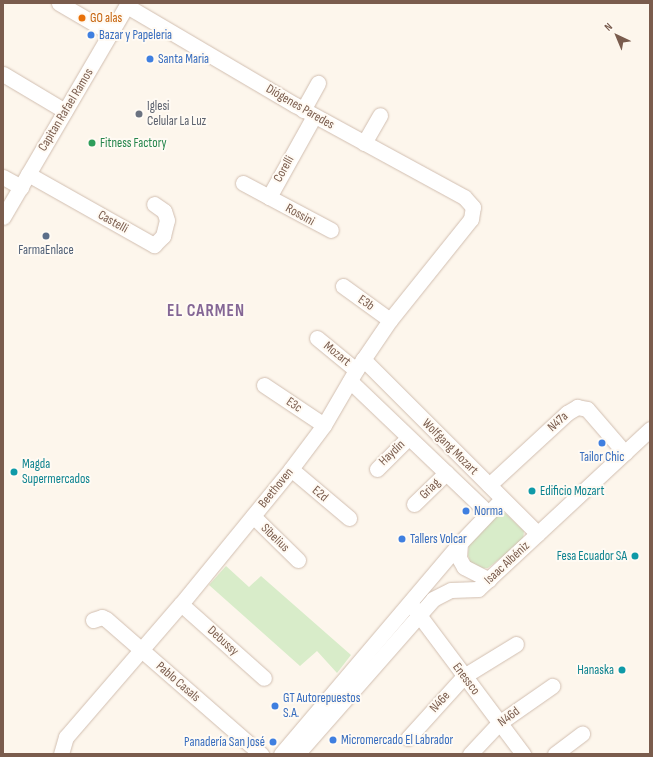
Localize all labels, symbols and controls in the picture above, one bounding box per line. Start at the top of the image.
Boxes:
place label: GO alas [90,10,122,26]
marker: GO alas [77,13,87,23]
north arrow [597,16,637,56]
text: N [602,20,615,34]
place label: Bazar y Papeleria [99,27,172,43]
marker: Bazar y Papeleria [86,30,96,40]
place label: Santa Maria [158,51,209,67]
marker: Santa Maria [145,54,155,64]
street label: Capitan Rafael Ramos [35,66,97,154]
street label: Diógenes Paredes [263,81,337,133]
place label: Iglesi Celular La Luz [147,99,206,130]
marker: Iglesi Celular La Luz [134,109,144,119]
place label: Fitness Factory [100,135,166,151]
marker: Fitness Factory [87,138,97,148]
street label: Corelli [270,153,298,185]
street label: Rossini [283,201,317,229]
street label: Castelli [95,207,131,237]
marker: FarmaEnlace [41,231,51,241]
place label: FarmaEnlace [18,242,74,258]
street label: E3b [355,292,377,314]
district label: EL CARMEN [167,302,245,322]
street label: Mozart [320,338,354,370]
street label: E3c [283,394,305,416]
street label: N47a [545,409,571,435]
street label: Wolfgang Mozart [419,416,481,478]
street label: Haydin [376,437,408,469]
marker: Tailor Chic [597,438,607,448]
place label: Tailor Chic [580,449,624,465]
place label: Magda Supermercados [22,457,90,488]
street label: Beethoven [255,465,297,511]
marker: Magda Supermercados [9,467,19,477]
street label: Griag [416,475,444,503]
street label: E2d [309,483,331,505]
place label: Edificio Mozart [540,483,604,499]
marker: Edificio Mozart [527,486,537,496]
place label: Norma [474,503,503,519]
marker: Norma [461,506,471,516]
street label: Sibelius [257,521,293,555]
place label: Tallers Volcar [410,531,467,547]
marker: Tallers Volcar [397,534,407,544]
street label: Isaac Albéniz [481,538,533,588]
place label: Fesa Ecuador SA [557,548,627,564]
marker: Fesa Ecuador SA [630,551,640,561]
street label: Debussy [204,623,242,659]
street label: Pablo Casals [153,659,203,705]
street label: Enessco [449,660,483,698]
place label: Hanaska [577,662,614,678]
marker: Hanaska [617,665,627,675]
street label: N46e [427,688,453,716]
place label: GT Autorepuestos S.A. [283,691,360,722]
marker: GT Autorepuestos S.A. [270,701,280,711]
street label: N46d [495,704,523,730]
place label: Micromercado El Labrador [341,732,453,748]
place label: Panadería San José [184,734,265,750]
marker: Micromercado El Labrador [328,735,338,745]
marker: Panadería San José [268,737,278,747]

